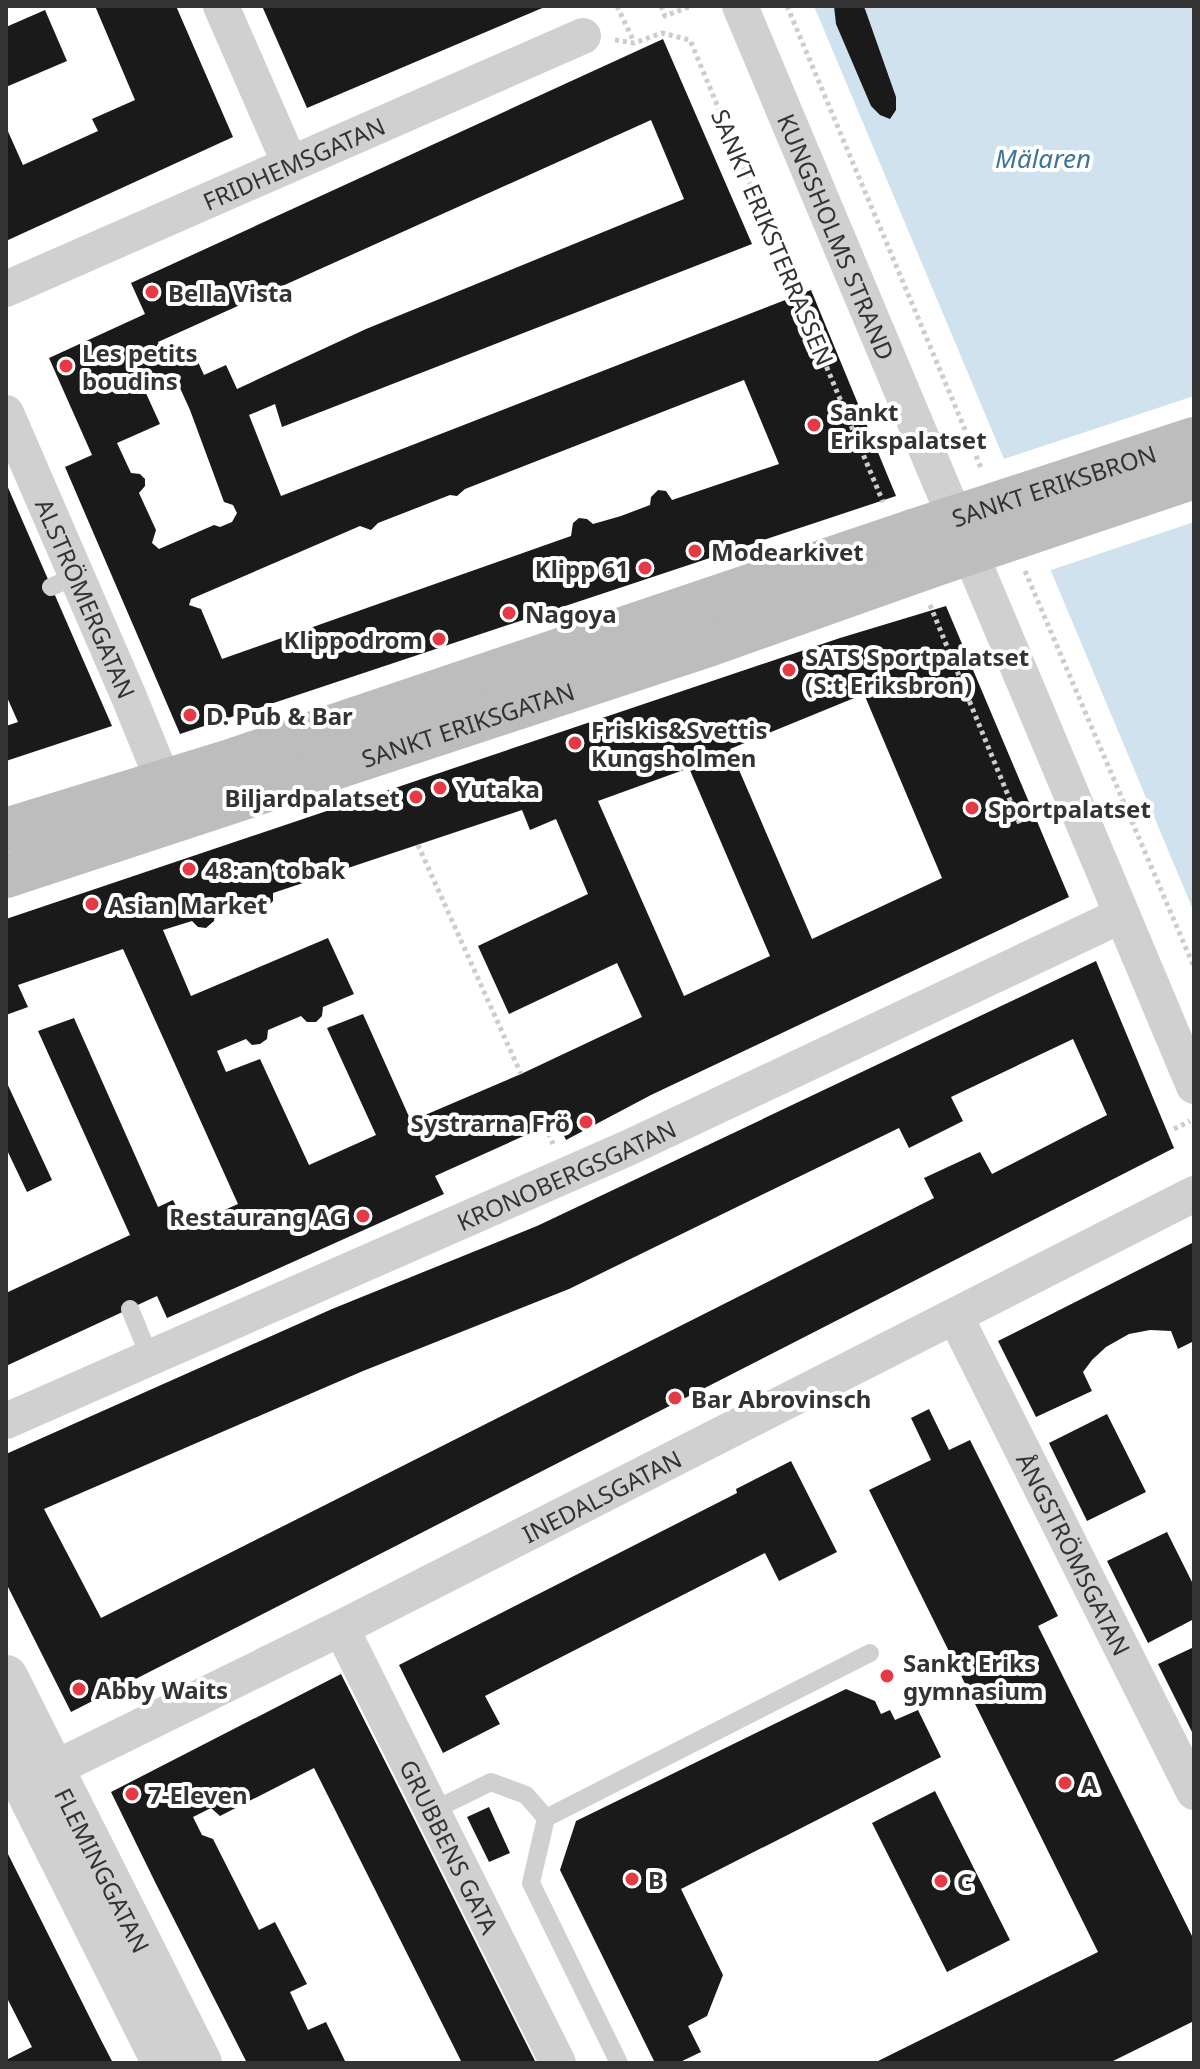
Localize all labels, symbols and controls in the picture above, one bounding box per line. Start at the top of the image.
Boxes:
street label: SANKT ERIKSTERRASSEN [704,104,842,370]
street label: KUNGSHOLMS STRAND [770,108,903,365]
street label: FRIDHEMSGATAN [197,109,390,217]
water label: Mälaren [995,140,1091,176]
place label: Bella Vista [168,276,293,309]
marker: Bella Vista [143,283,161,301]
place label: Les petits boudins [82,336,198,397]
marker: Les petits boudins [57,357,75,375]
place label: Sankt Erikspalatset [830,395,987,456]
marker: Sankt Erikspalatset [805,416,823,434]
street label: SANKT ERIKSBRON [947,436,1160,534]
street label: ALSTRÖMERGATAN [28,493,144,703]
place label: Modearkivet [711,535,864,568]
marker: Modearkivet [686,542,704,560]
place label: Klipp 61 [535,552,629,585]
marker: Klipp 61 [636,559,654,577]
place label: Nagoya [525,597,617,630]
marker: Nagoya [500,604,518,622]
place label: Klippodrom [284,623,423,656]
marker: Klippodrom [430,630,448,648]
place label: SATS Sportpalatset (S:t Eriksbron) [805,640,1029,701]
marker: SATS Sportpalatset (S:t Eriksbron) [780,661,798,679]
street label: SANKT ERIKSGATAN [357,674,578,774]
place label: D. Pub & Bar [206,699,353,732]
marker: D. Pub & Bar [181,706,199,724]
place label: Friskis&Svettis Kungsholmen [591,713,768,774]
marker: Friskis&Svettis Kungsholmen [566,734,584,752]
place label: Yutaka [456,772,540,805]
marker: Yutaka [431,779,449,797]
place label: Biljardpalatset [224,781,400,814]
marker: Biljardpalatset [407,788,425,806]
place label: Sportpalatset [988,792,1151,825]
marker: Sportpalatset [963,799,981,817]
place label: 48:an tobak [205,853,345,886]
marker: 48:an tobak [180,860,198,878]
place label: Asian Market [108,888,267,921]
marker: Asian Market [83,895,101,913]
place label: Systrarna Frö [411,1106,570,1139]
street label: KRONOBERGSGATAN [451,1111,681,1238]
marker: Systrarna Frö [577,1113,595,1131]
place label: Restaurang AG [169,1200,347,1233]
marker: Restaurang AG [354,1207,372,1225]
place label: Bar Abrovinsch [691,1382,871,1415]
marker: Bar Abrovinsch [666,1389,684,1407]
street label: INEDALSGATAN [516,1441,687,1550]
street label: ÅNGSTRÖMSGATAN [1010,1447,1139,1661]
place label: Sankt Eriks gymnasium [903,1646,1043,1707]
marker: Sankt Eriks gymnasium [878,1667,896,1685]
place label: Abby Waits [95,1673,228,1706]
marker: Abby Waits [70,1680,88,1698]
street label: GRUBBENS GATA [393,1754,507,1939]
place label: A [1081,1767,1098,1800]
marker: A [1056,1774,1074,1792]
place label: 7-Eleven [148,1778,247,1811]
street label: FLEMINGGATAN [48,1782,158,1958]
marker: 7-Eleven [123,1785,141,1803]
place label: B [648,1863,664,1896]
place label: C [957,1865,972,1898]
marker: B [623,1870,641,1888]
marker: C [932,1872,950,1890]

